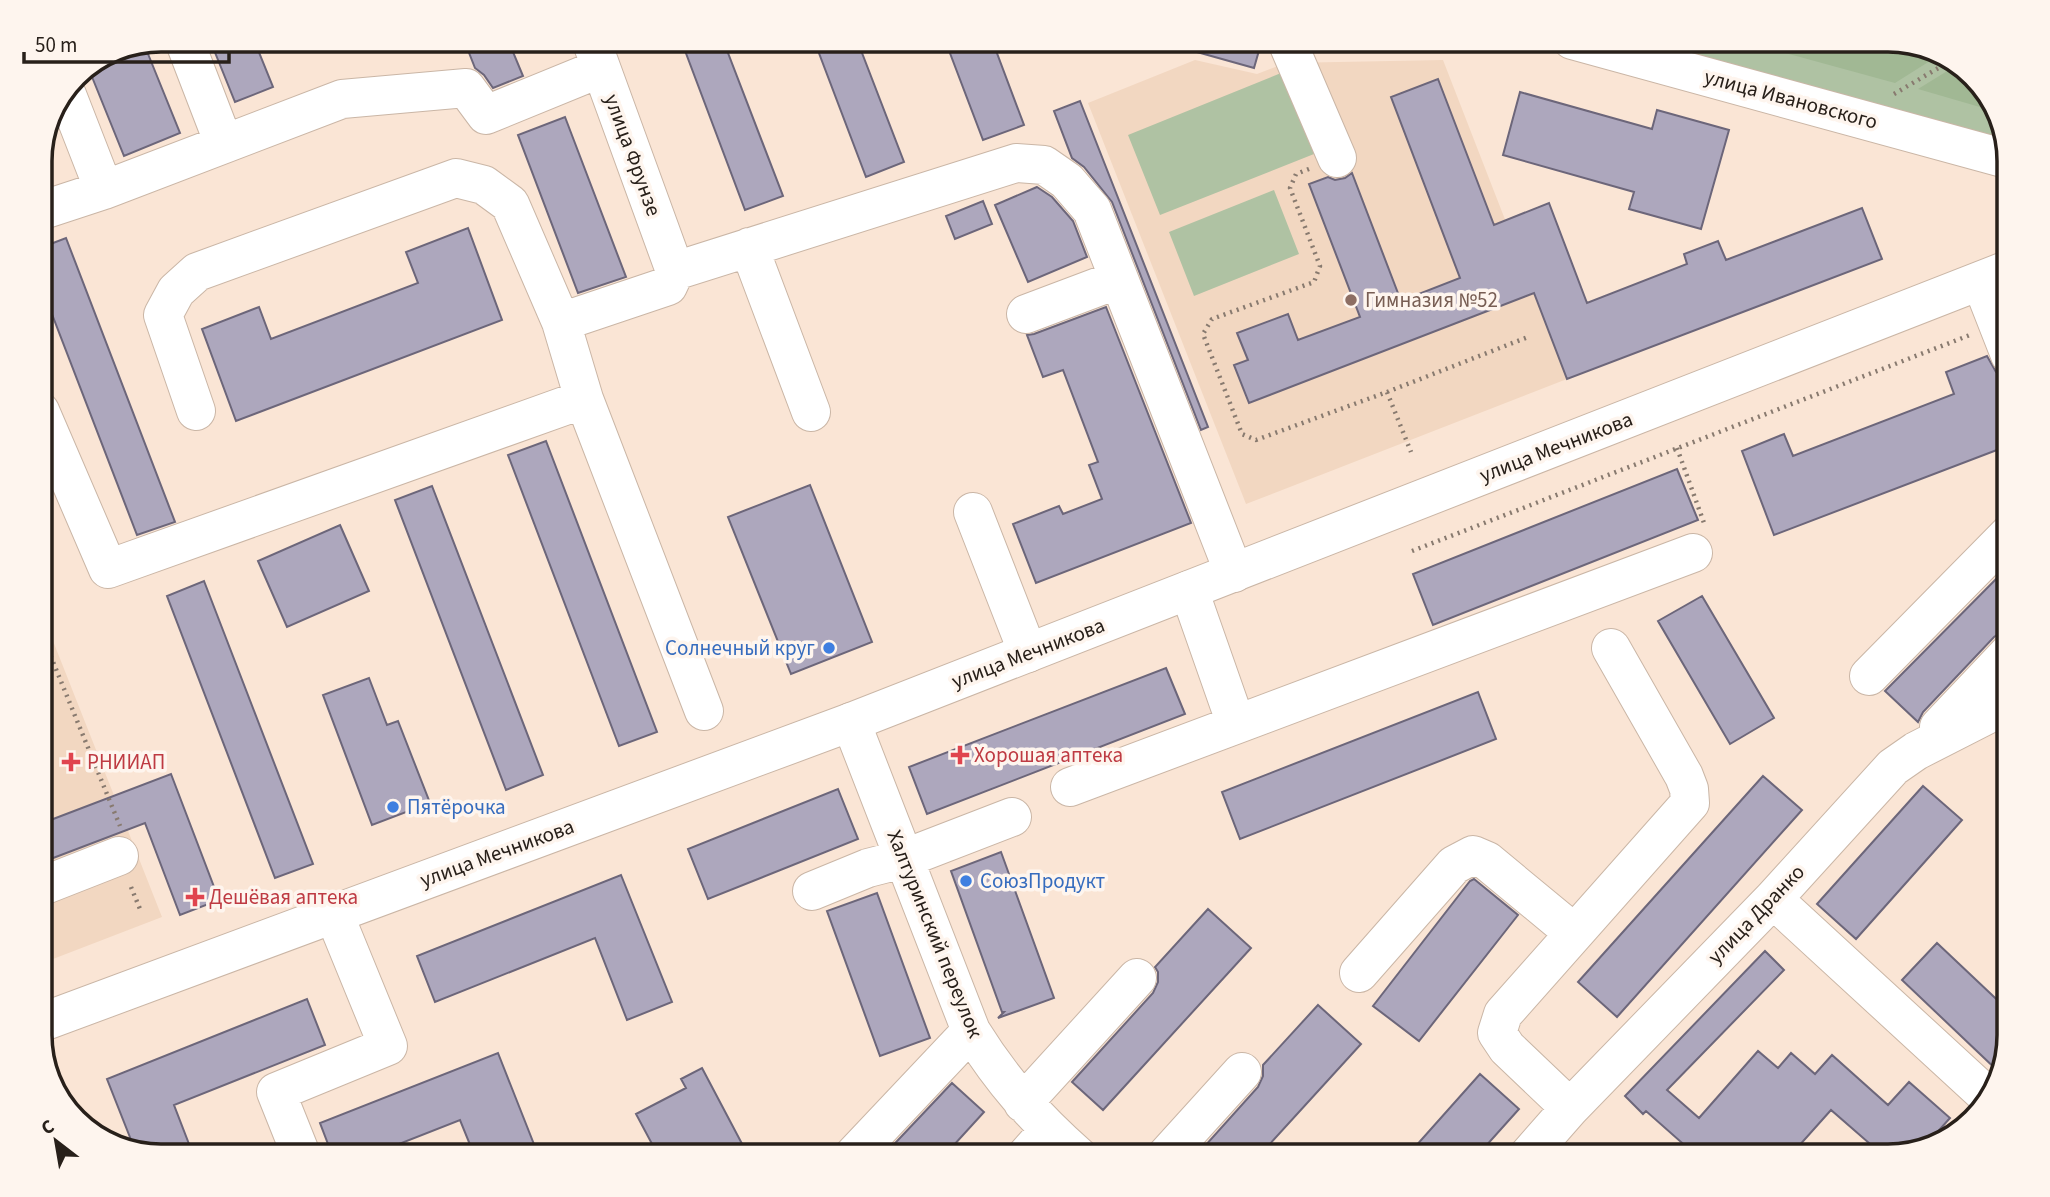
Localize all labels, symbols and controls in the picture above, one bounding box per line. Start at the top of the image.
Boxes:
scale bar [24,21,229,65]
text: 50 m [35,30,77,60]
street label: улица Ивановского [1701,61,1881,137]
street label: улица Фрунзе [597,90,669,220]
place label: Гимназия №52 [1365,285,1498,315]
marker: Гимназия №52 [1343,292,1359,308]
street label: улица Мечникова [1475,404,1637,490]
street label: улица Мечникова [947,610,1109,696]
place label: Солнечный круг [665,633,815,663]
marker: Солнечный круг [821,640,837,656]
place label: Хорошая аптека [974,740,1123,770]
place label: РНИИАП [87,747,165,777]
marker: Хорошая аптека [952,747,968,763]
marker: РНИИАП [61,752,81,772]
place label: Пятёрочка [407,792,506,822]
marker: Пятёрочка [385,799,401,815]
street label: улица Мечникова [416,811,578,895]
street label: Халтуринский переулок [880,826,991,1043]
street label: улица Дранко [1701,857,1811,971]
place label: СоюзПродукт [980,866,1106,896]
marker: СоюзПродукт [958,873,974,889]
place label: Дешёвая аптека [209,882,358,912]
marker: Дешёвая аптека [187,889,203,905]
north arrow [21,1106,91,1176]
text: С [36,1113,60,1142]

